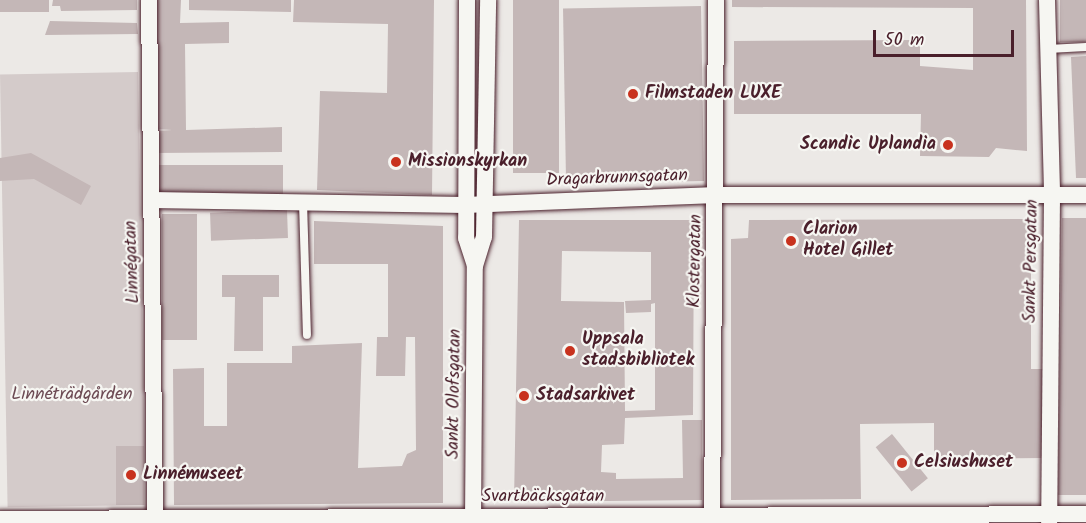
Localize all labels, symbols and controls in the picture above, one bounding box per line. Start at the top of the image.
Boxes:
scale bar [876,18,1017,56]
text: 50 m [884,26,924,55]
place label: Filmstaden LUXE [645,83,781,105]
marker: Filmstaden LUXE [626,87,640,101]
place label: Scandic Uplandia [800,134,936,156]
marker: Scandic Uplandia [941,138,955,152]
place label: Missionskyrkan [408,151,527,173]
marker: Missionskyrkan [389,155,403,169]
street label: Dragarbrunnsgatan [546,166,688,192]
street label: Sankt Persgatan [1020,199,1044,323]
street label: Klostergatan [684,214,708,308]
street label: Linnégatan [121,220,145,304]
place label: Clarion Hotel Gillet [803,220,893,262]
marker: Clarion Hotel Gillet [784,234,798,248]
street label: Sankt Olofsgatan [443,329,467,459]
place label: Uppsala stadsbibliotek [582,330,694,372]
marker: Uppsala stadsbibliotek [563,344,577,358]
park label: Linnéträdgården [11,384,133,406]
place label: Stadsarkivet [536,385,635,407]
marker: Stadsarkivet [517,389,531,403]
place label: Celsiushuset [914,452,1013,474]
marker: Celsiushuset [895,456,909,470]
place label: Linnémuseet [143,464,243,486]
marker: Linnémuseet [124,468,138,482]
street label: Svartbäcksgatan [482,486,604,508]

